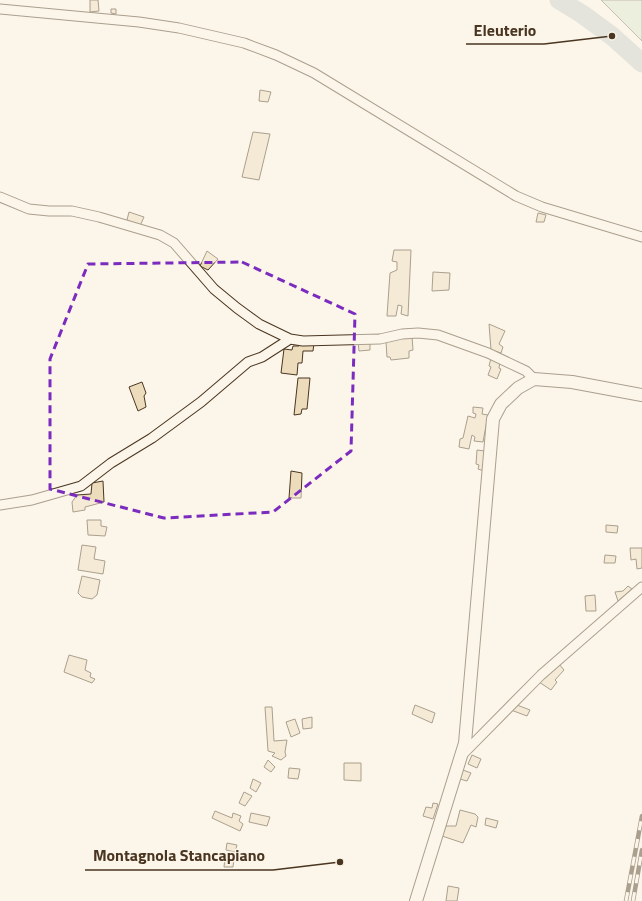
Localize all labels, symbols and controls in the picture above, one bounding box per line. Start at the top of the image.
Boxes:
callout: Eleuterio [466,16,544,44]
text: Eleuterio [474,18,536,42]
callout: Montagnola Stancapiano [85,842,273,870]
text: Montagnola Stancapiano [93,843,265,867]

